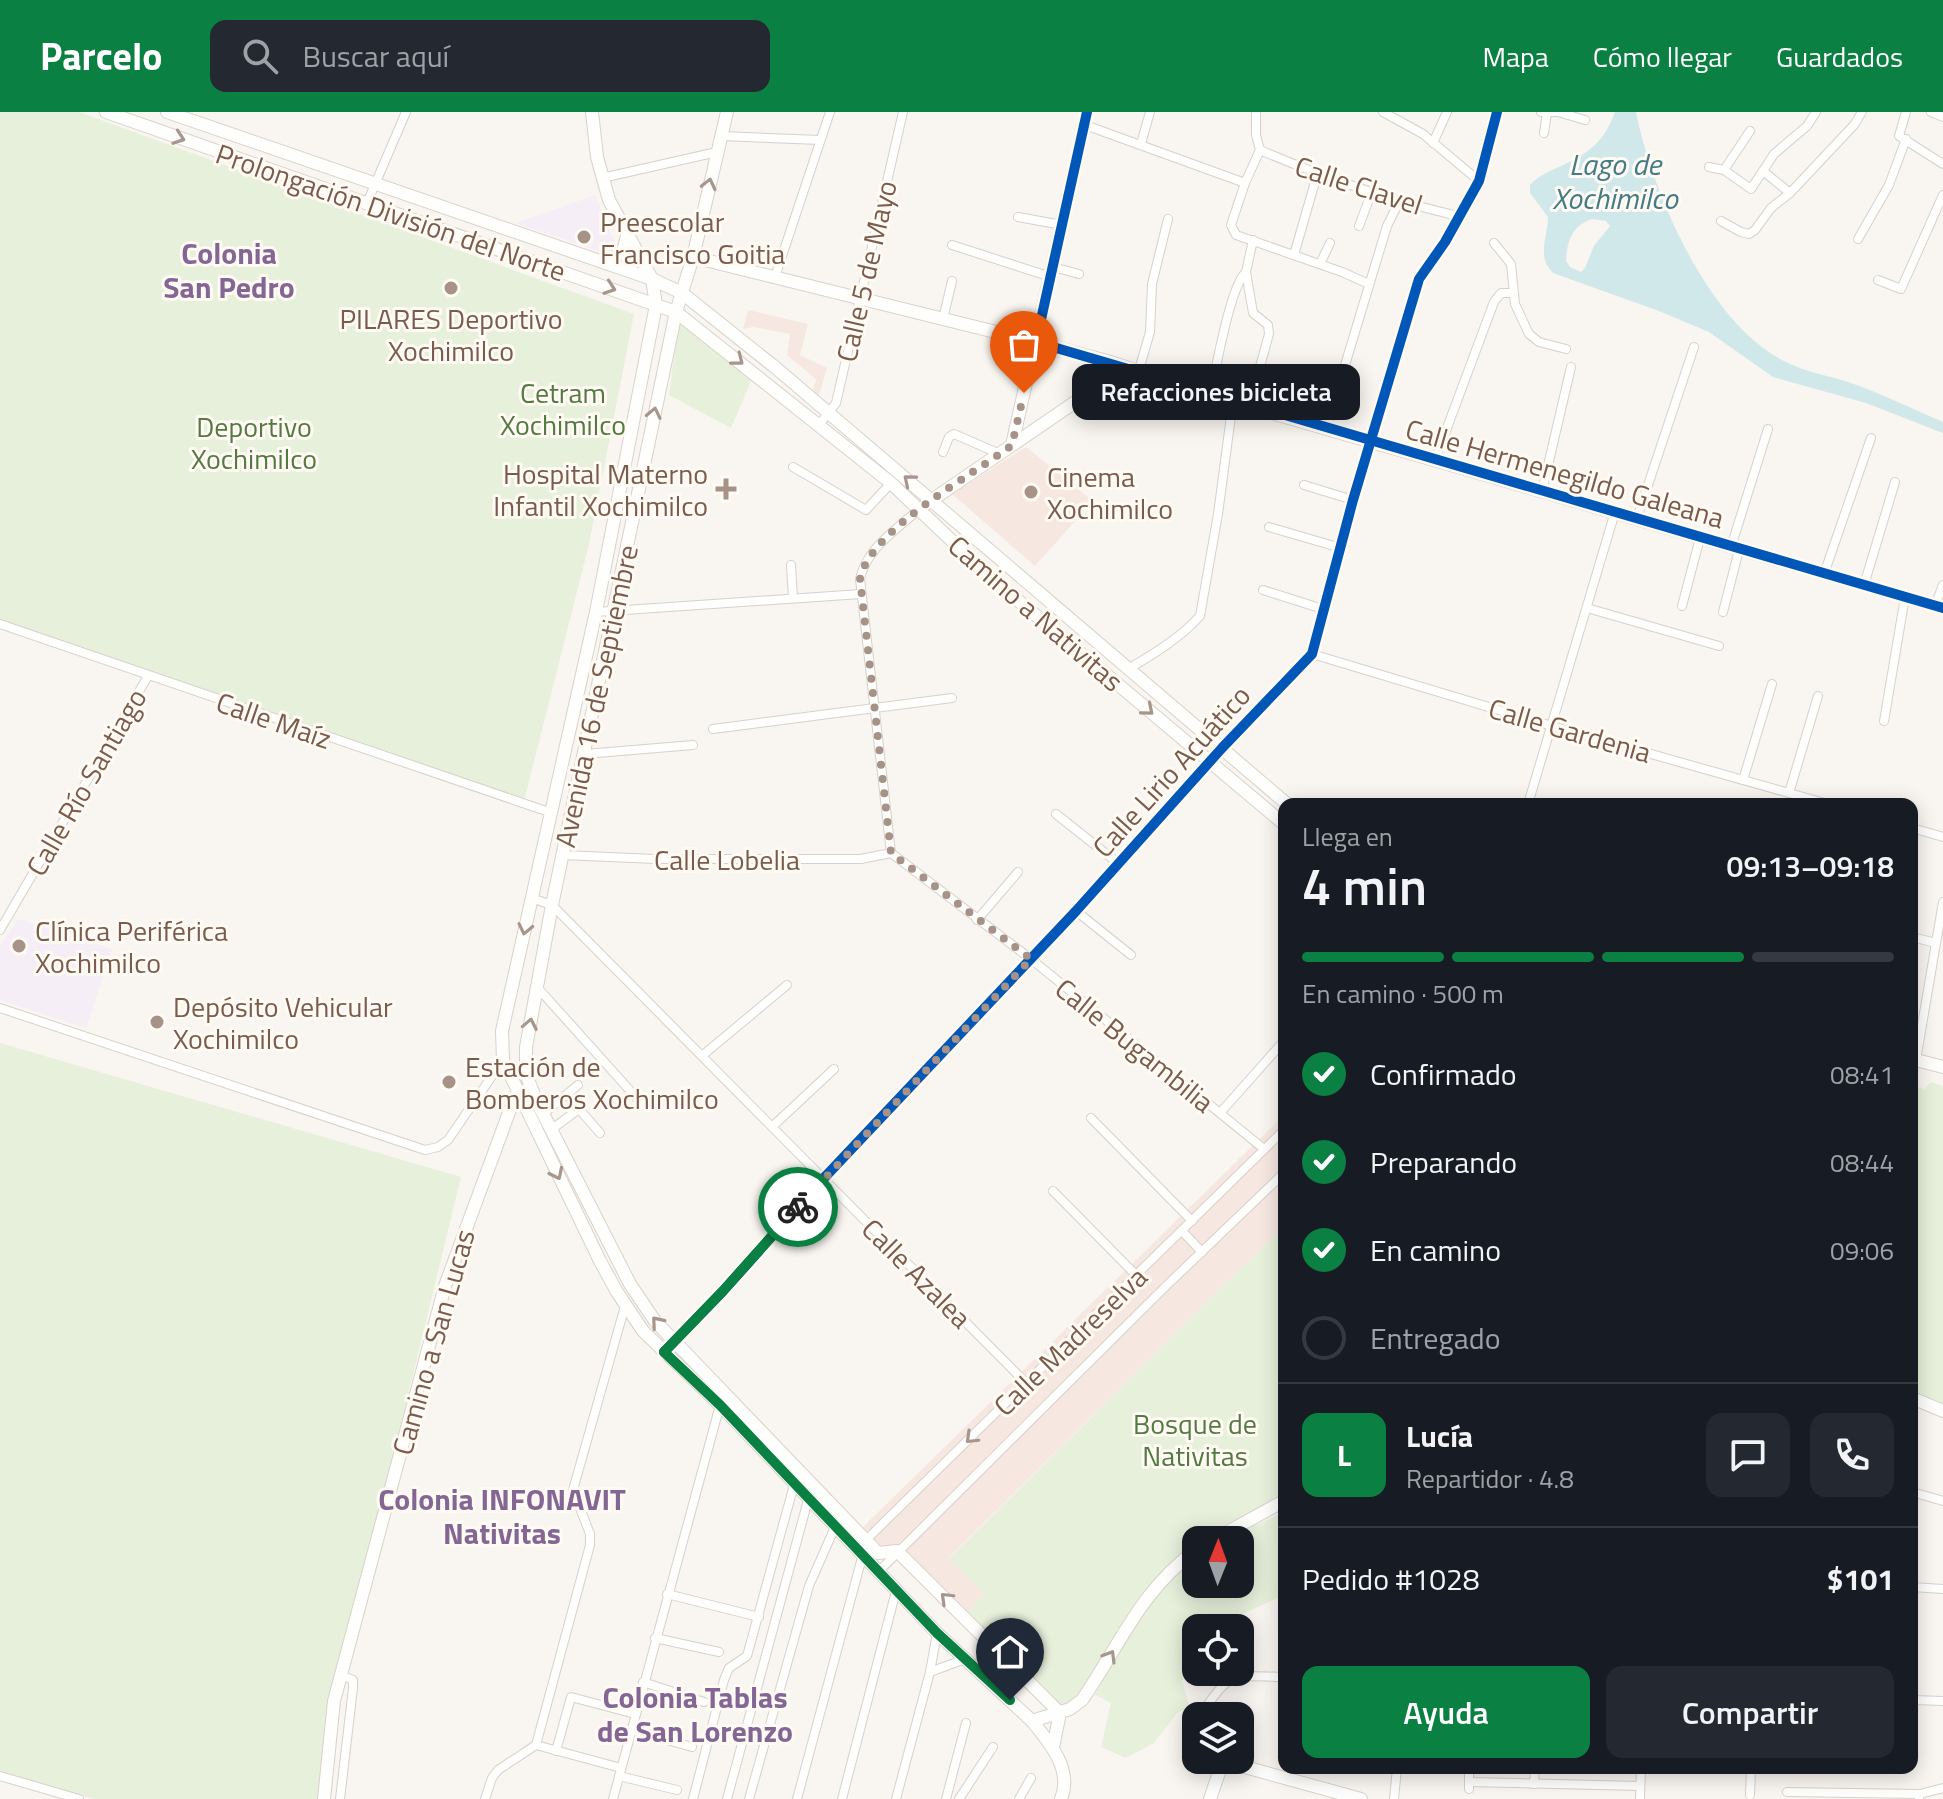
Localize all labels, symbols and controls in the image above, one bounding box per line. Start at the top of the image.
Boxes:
search box [210,20,770,92]
text: Parcelo [40,27,162,85]
text: Buscar aquí [302,33,449,79]
icon: search [238,34,282,78]
text: Mapa [1482,35,1549,78]
text: Cómo llegar [1593,35,1732,78]
text: Guardados [1776,35,1903,78]
one-way arrow [171,129,185,145]
street label: Prolongación División del Norte [210,132,572,292]
water label: Lago de Xochimilco [1552,141,1679,221]
street label: Calle Clavel [1290,144,1428,226]
street label: Calle 5 de Mayo [824,176,908,366]
one-way arrow [700,178,717,192]
place label: Preescolar Francisco Goitia [600,200,785,275]
marker: Preescolar Francisco Goitia [575,228,593,246]
district label: Colonia San Pedro [163,230,295,310]
marker: PILARES Deportivo Xochimilco [442,279,460,297]
one-way arrow [602,279,616,295]
place label: PILARES Deportivo Xochimilco [340,297,562,372]
pin [990,311,1058,393]
icon: bag [1002,323,1046,367]
one-way arrow [729,351,744,365]
callout: Refacciones bicicleta [1072,365,1360,421]
park label: Cetram Xochimilco [500,371,626,446]
text: Refacciones bicicleta [1100,372,1332,411]
park label: Deportivo Xochimilco [191,405,317,480]
one-way arrow [645,407,662,420]
street label: Calle Hermenegildo Galeana [1401,407,1729,539]
place label: Hospital Materno Infantil Xochimilco [493,452,708,527]
place label: Cinema Xochimilco [1047,455,1173,530]
one-way arrow [904,475,918,490]
marker: Hospital Materno Infantil Xochimilco [715,478,737,500]
marker: Cinema Xochimilco [1022,483,1040,501]
street label: Camino a Nativitas [939,524,1133,702]
street label: Avenida 16 de Septiembre [543,541,649,851]
street label: Calle Lirio Acuático [1082,675,1260,867]
street label: Calle Río Santiago [15,680,157,884]
street label: Calle Maíz [211,680,337,760]
street label: Calle Gardenia [1484,686,1656,774]
one-way arrow [1139,700,1154,715]
text: Llega en [1302,817,1393,856]
street label: Calle Lobelia [654,838,800,881]
text: 09:13–09:18 [1727,843,1894,889]
text: 4 min [1302,846,1427,925]
place label: Clínica Periférica Xochimilco [35,909,228,984]
one-way arrow [517,922,534,935]
marker: Clínica Periférica Xochimilco [10,937,28,955]
street label: Calle Bugambilia [1046,967,1224,1123]
text: En camino · 500 m [1302,974,1504,1013]
place label: Depósito Vehicular Xochimilco [173,985,393,1060]
marker: Depósito Vehicular Xochimilco [148,1013,166,1031]
one-way arrow [521,1018,538,1032]
place label: Estación de Bomberos Xochimilco [465,1045,719,1120]
text: Confirmado [1370,1051,1517,1097]
icon: check [1302,1052,1346,1096]
text: 08:41 [1830,1055,1894,1094]
marker: Estación de Bomberos Xochimilco [440,1073,458,1091]
text: Preparando [1370,1139,1517,1185]
icon: check [1302,1140,1346,1184]
text: 08:44 [1830,1143,1894,1182]
one-way arrow [547,1166,563,1181]
courier [758,1167,838,1247]
icon: bike [776,1185,820,1229]
street label: Calle Azalea [852,1208,982,1338]
street label: Camino a San Lucas [380,1224,486,1460]
text: En camino [1370,1227,1501,1273]
icon: check [1302,1228,1346,1272]
text: 09:06 [1830,1231,1894,1270]
street label: Calle Madreselva [983,1256,1157,1426]
text: Entregado [1370,1315,1501,1361]
one-way arrow [652,1317,667,1331]
park label: Bosque de Nativitas [1133,1402,1257,1477]
text: Lucía [1406,1413,1473,1459]
button: chat [1706,1413,1790,1497]
button: phone [1810,1413,1894,1497]
one-way arrow [966,1429,980,1444]
text: L [1337,1432,1351,1478]
text: Repartidor · 4.8 [1406,1459,1574,1498]
district label: Colonia INFONAVIT Nativitas [378,1476,626,1556]
north arrow [1182,1526,1254,1598]
map controls [1182,1526,1254,1774]
text: Pedido #1028 [1302,1556,1480,1602]
text: $101 [1827,1556,1894,1602]
one-way arrow [941,1593,955,1608]
button: locate [1182,1614,1254,1686]
pin [976,1618,1044,1700]
icon: home [988,1630,1032,1674]
one-way arrow [1100,1650,1116,1665]
button: Ayuda [1302,1666,1590,1758]
button: Compartir [1606,1666,1894,1758]
district label: Colonia Tablas de San Lorenzo [597,1674,793,1754]
button: layers [1182,1702,1254,1774]

